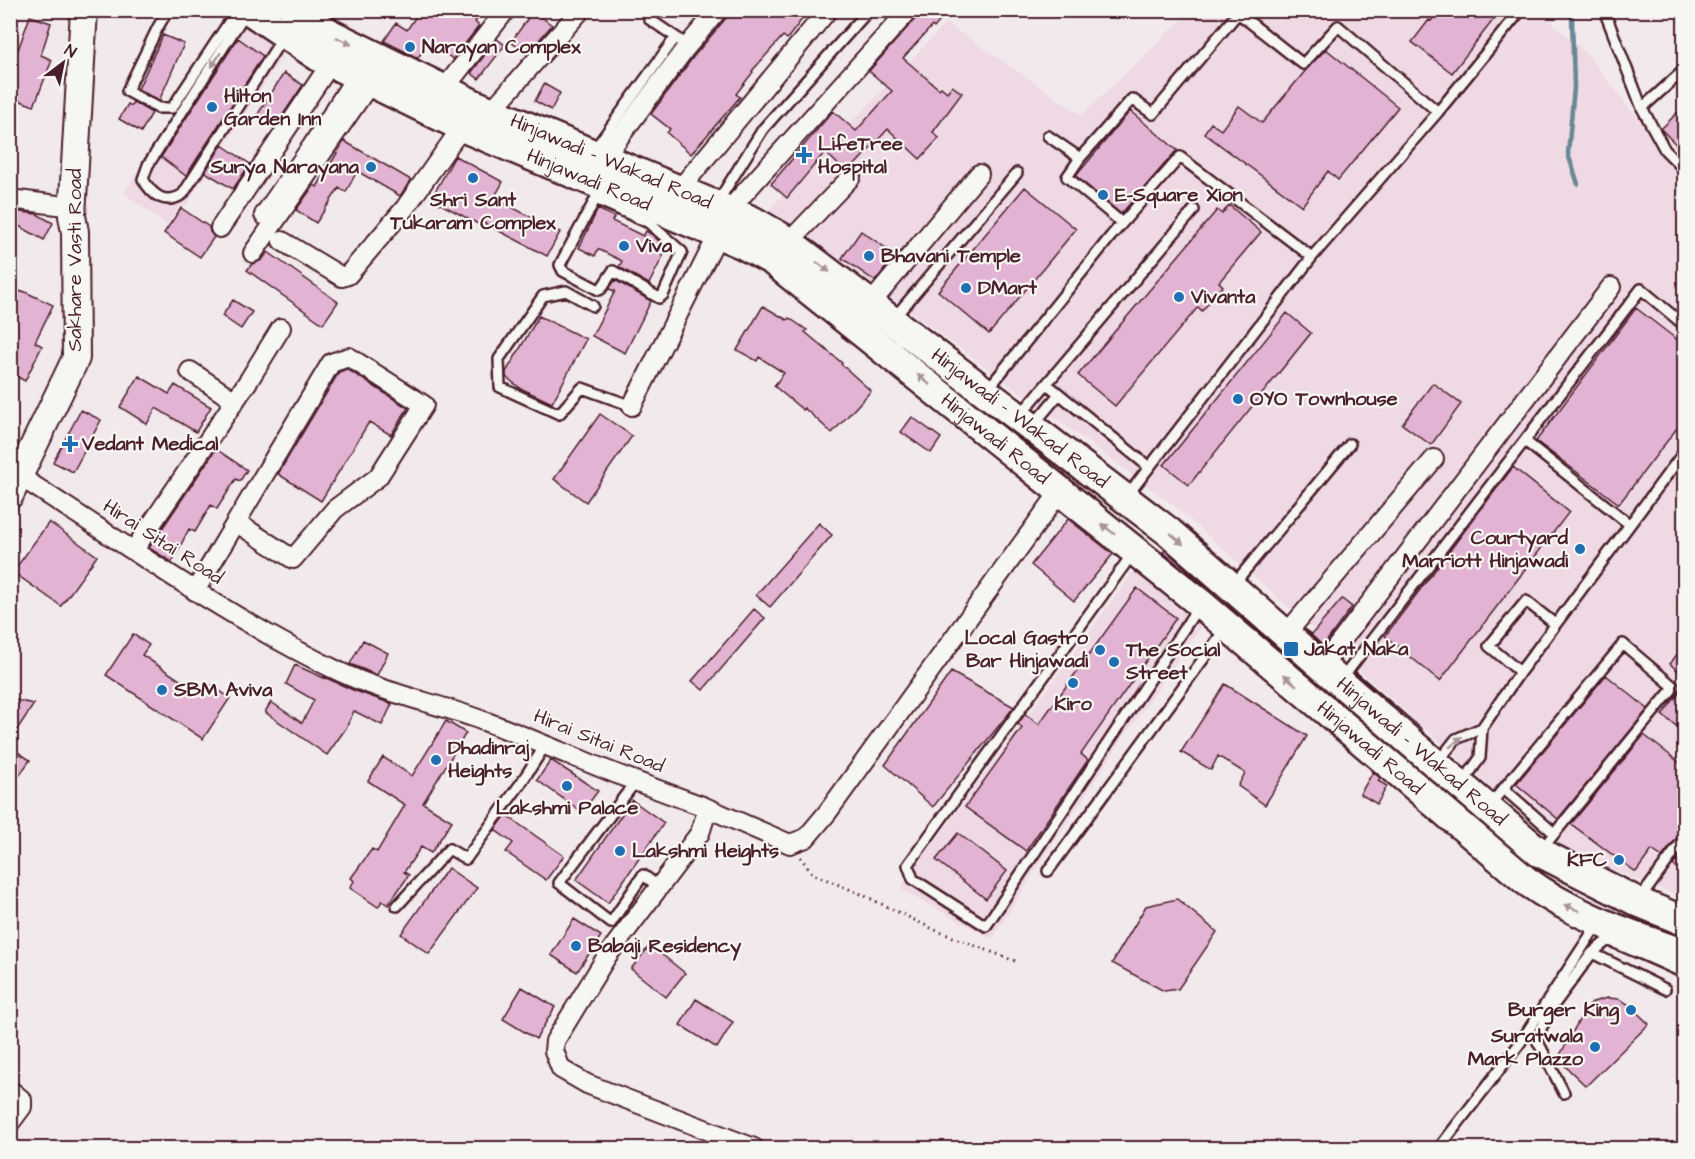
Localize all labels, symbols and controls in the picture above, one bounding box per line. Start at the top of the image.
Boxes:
north arrow [33,33,93,93]
place label: Narayan Complex [422,33,581,62]
one-way arrow [335,36,352,45]
text: N [60,39,81,63]
marker: Narayan Complex [403,40,417,54]
one-way arrow [210,52,221,68]
place label: Hilton Garden Inn [224,82,321,133]
marker: Hilton Garden Inn [205,100,219,114]
street label: Hinjawadi - Wakad Road [506,107,716,216]
place label: LifeTree Hospital [818,130,903,181]
street label: Hinjawadi Road [522,142,655,218]
marker: LifeTree Hospital [795,146,813,164]
place label: Surya Narayana [210,153,360,182]
marker: Surya Narayana [364,160,378,174]
street label: Sakhare Vasti Road [61,168,89,352]
marker: Shri Sant Tukaram Complex [466,171,480,185]
place label: E-Square Xion [1115,181,1243,209]
place label: Shri Sant Tukaram Complex [389,186,556,237]
marker: E-Square Xion [1096,188,1110,202]
place label: Viva [635,232,673,260]
marker: Viva [617,239,631,253]
place label: Bhavani Temple [881,242,1021,270]
marker: Bhavani Temple [862,249,876,263]
one-way arrow [815,260,831,273]
place label: DMart [978,274,1038,302]
marker: DMart [959,281,973,295]
place label: Vivanta [1190,283,1256,311]
marker: Vivanta [1172,290,1186,304]
street label: Hinjawadi - Wakad Road [925,342,1114,495]
one-way arrow [916,374,932,387]
place label: OYO Townhouse [1250,385,1398,413]
street label: Hinjawadi Road [935,387,1056,491]
marker: OYO Townhouse [1231,392,1245,406]
place label: Vedant Medical [81,430,219,458]
marker: Vedant Medical [63,437,77,451]
street label: Hirai Sitai Road [97,493,229,591]
one-way arrow [1101,523,1116,536]
place label: Courtyard Marriott Hinjawadi [1402,524,1569,575]
one-way arrow [1170,532,1185,546]
marker: Courtyard Marriott Hinjawadi [1573,542,1587,556]
place label: Local Gastro Bar Hinjawadi [964,624,1089,675]
place label: Jakat Naka [1303,635,1409,663]
place label: The Social Street [1125,636,1220,687]
marker: Jakat Naka [1282,640,1300,658]
marker: Local Gastro Bar Hinjawadi [1093,643,1107,657]
marker: The Social Street [1107,655,1121,669]
street label: Hinjawadi - Wakad Road [1330,671,1513,832]
one-way arrow [1282,674,1298,687]
place label: SBM Aviva [173,676,273,704]
marker: Kiro [1066,676,1080,690]
marker: SBM Aviva [155,683,169,697]
place label: Kiro [1054,690,1092,718]
street label: Hinjawadi Road [1311,694,1430,802]
street label: Hirai Sitai Road [530,702,668,780]
place label: Dhadinraj Heights [448,734,530,786]
one-way arrow [1448,735,1464,748]
marker: Dhadinraj Heights [429,753,443,767]
marker: Lakshmi Palace [560,779,574,793]
place label: Lakshmi Palace [496,794,638,822]
place label: Lakshmi Heights [632,837,779,866]
marker: Lakshmi Heights [613,844,627,858]
place label: KFC [1567,846,1608,874]
marker: KFC [1612,853,1626,867]
one-way arrow [1563,903,1581,913]
place label: Babaji Residency [588,932,741,961]
marker: Babaji Residency [569,939,583,953]
place label: Burger King [1508,996,1620,1025]
marker: Burger King [1624,1003,1638,1017]
place label: Suratwala Mark Plazzo [1468,1022,1584,1073]
marker: Suratwala Mark Plazzo [1588,1040,1602,1054]

